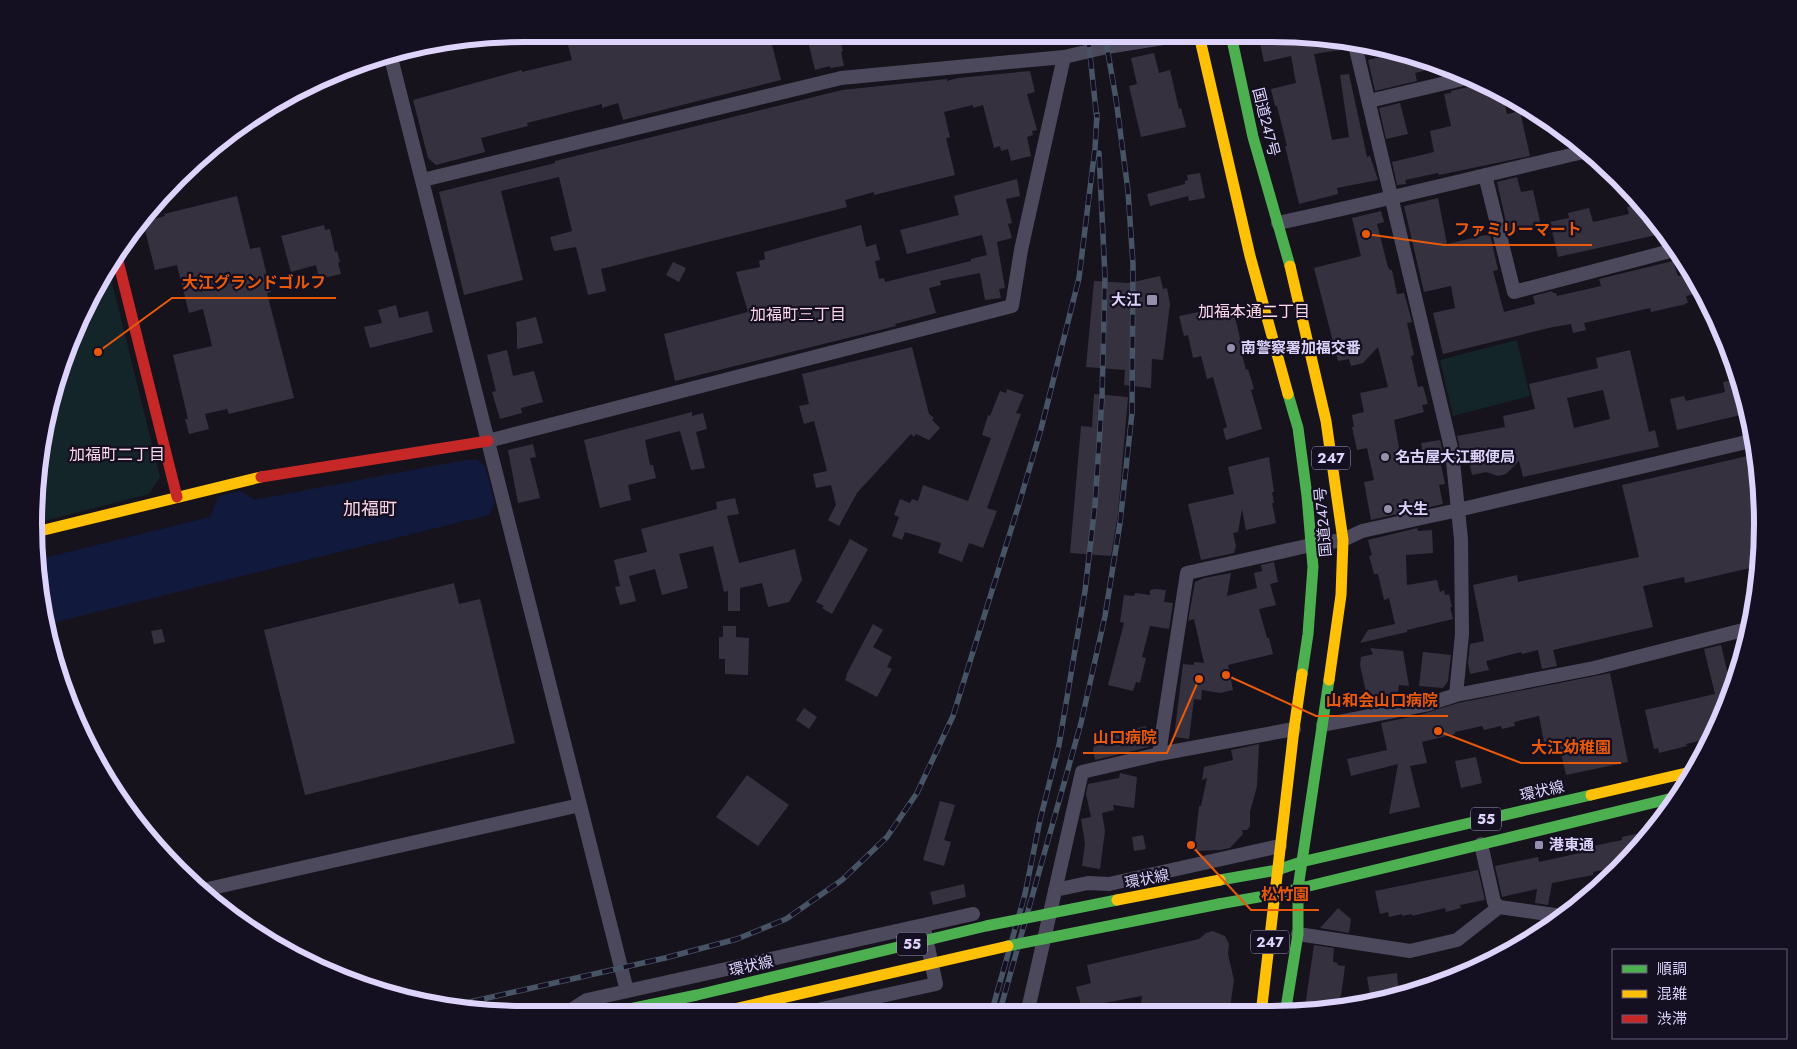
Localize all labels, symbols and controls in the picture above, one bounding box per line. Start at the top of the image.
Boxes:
street label: 国道247号 [1247,85,1285,159]
callout: ファミリーマート [1444,214,1592,245]
text: ファミリーマート [1454,218,1582,241]
callout: 大江グランドゴルフ [172,267,336,298]
text: 大江グランドゴルフ [182,271,326,294]
place label: 大江 [1111,289,1141,311]
marker: 大江 [1145,293,1159,307]
district label: 加福本通二丁目 [1198,300,1310,323]
district label: 加福町三丁目 [750,303,846,326]
place label: 南警察署加福交番 [1241,337,1361,359]
marker: 南警察署加福交番 [1225,342,1237,354]
district label: 加福町二丁目 [69,443,165,466]
road number: 247 [1312,446,1350,469]
place label: 名古屋大江郵便局 [1395,446,1515,468]
marker: 名古屋大江郵便局 [1379,451,1391,463]
street label: 国道247号 [1309,486,1337,558]
district label: 加福町 [343,496,397,522]
place label: 大生 [1398,498,1428,520]
marker: 大生 [1382,503,1394,515]
callout: 山和会山口病院 [1316,685,1448,716]
text: 山和会山口病院 [1326,689,1438,712]
callout: 山口病院 [1083,722,1167,753]
text: 山口病院 [1093,726,1157,749]
callout: 大江幼稚園 [1521,732,1621,763]
text: 大江幼稚園 [1531,736,1611,759]
street label: 環状線 [1518,775,1566,807]
road number: 55 [1471,808,1501,831]
place label: 港東通 [1549,834,1594,856]
marker: 港東通 [1533,839,1545,851]
street label: 環状線 [1123,864,1171,894]
callout: 松竹園 [1251,879,1319,910]
text: 松竹園 [1261,883,1309,906]
road number: 247 [1251,930,1289,954]
road number: 55 [897,932,927,956]
legend [1612,949,1787,1039]
street label: 環状線 [727,950,775,982]
text: 順調 [1657,958,1687,980]
text: 混雑 [1657,983,1687,1005]
text: 渋滞 [1657,1008,1687,1030]

